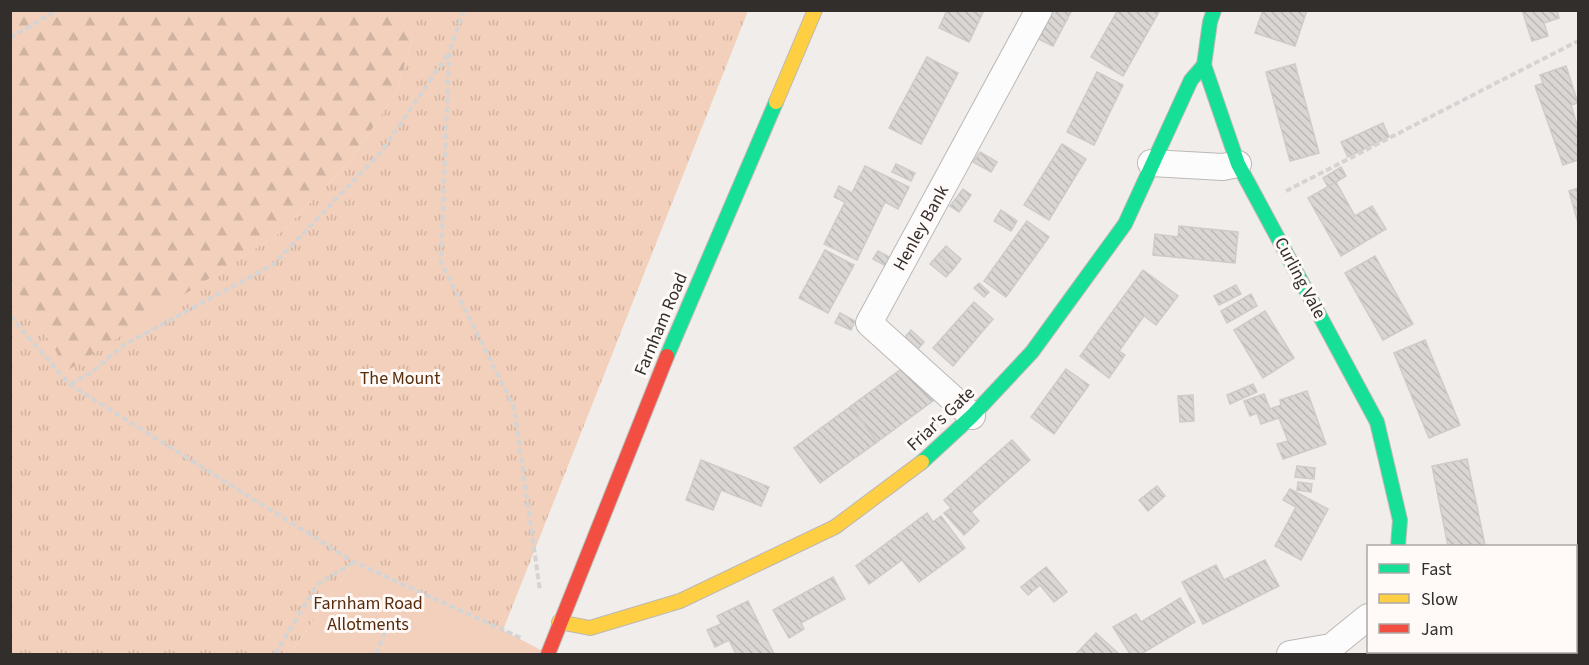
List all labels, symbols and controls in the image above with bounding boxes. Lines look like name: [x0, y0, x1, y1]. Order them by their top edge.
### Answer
street label: Henley Bank: [887, 181, 955, 275]
street label: Curling Vale: [1268, 233, 1332, 323]
street label: Farnham Road: [628, 269, 694, 379]
park label: The Mount: [360, 366, 440, 391]
street label: Friar's Gate: [902, 381, 980, 457]
legend: [1367, 545, 1577, 653]
text: Fast: [1421, 557, 1452, 582]
text: Slow: [1421, 587, 1458, 612]
park label: Farnham Road Allotments: [313, 591, 423, 637]
text: Jam: [1421, 617, 1454, 642]

